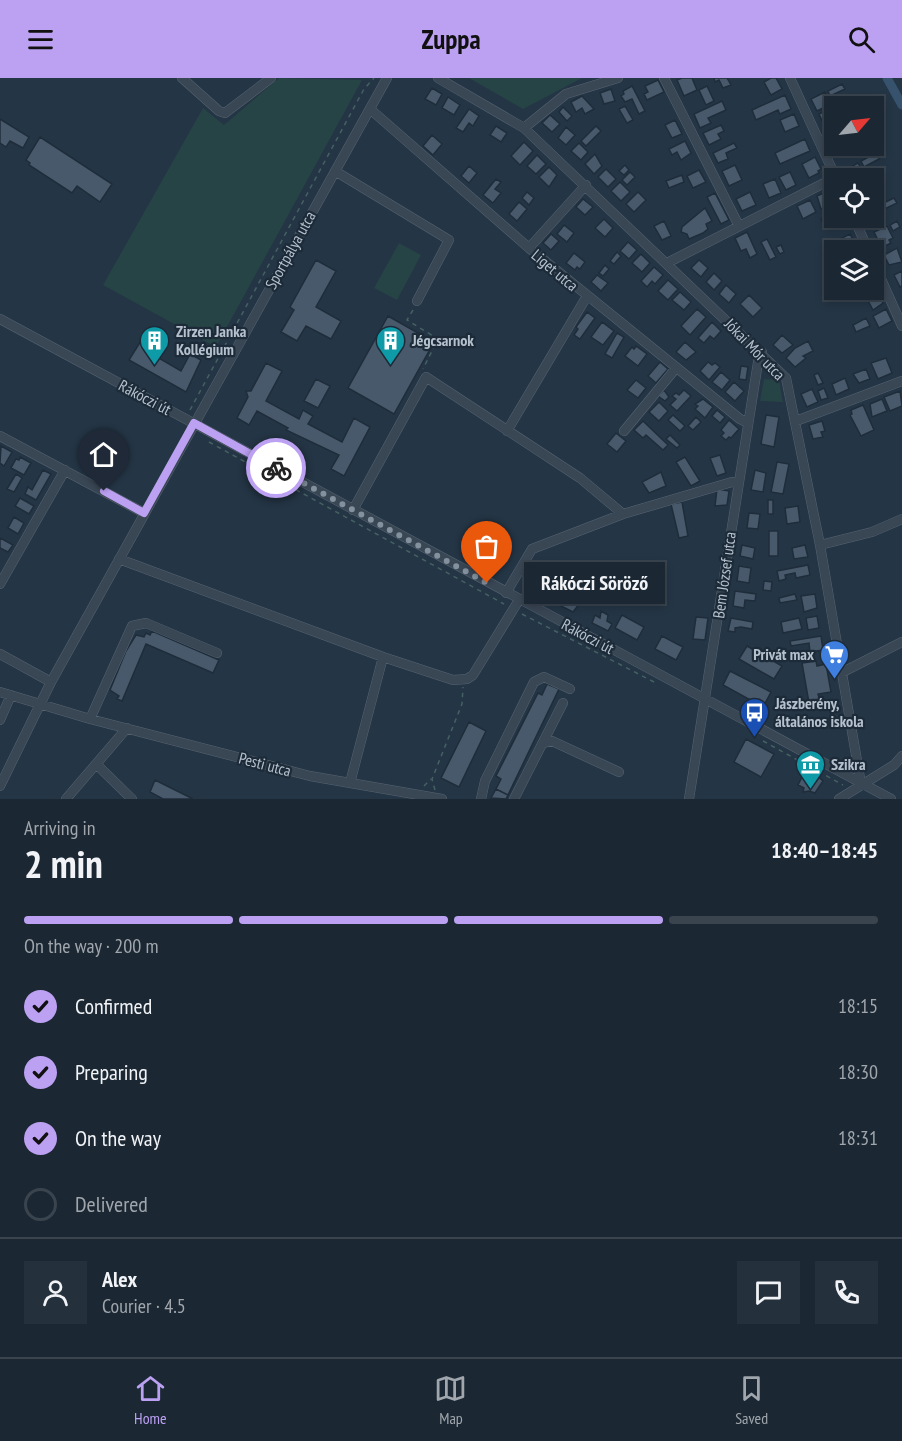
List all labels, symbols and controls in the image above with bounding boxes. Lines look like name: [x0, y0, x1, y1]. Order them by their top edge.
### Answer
text: Zuppa: [421, 22, 481, 56]
icon: menu: [24, 23, 57, 56]
icon: search: [845, 23, 878, 56]
north arrow: [824, 96, 884, 156]
map controls: [824, 96, 884, 300]
button: locate: [824, 168, 884, 228]
street label: Sportpálya utca: [260, 207, 320, 293]
button: layers: [824, 240, 884, 300]
street label: Liget utca: [528, 245, 582, 295]
street label: Jókai Mór utca: [720, 313, 789, 384]
place label: Zirzen Janka Kollégium: [176, 321, 247, 359]
building icon: Zirzen Janka Kollégium: [139, 324, 171, 366]
building icon: Jégcsarnok: [375, 324, 407, 366]
place label: Jégcsarnok: [411, 330, 474, 350]
street label: Rákóczi út: [115, 375, 175, 419]
pin: [78, 429, 129, 491]
icon: home: [87, 438, 120, 471]
courier: [246, 438, 306, 498]
icon: bike: [260, 452, 293, 485]
pin: [461, 521, 512, 583]
icon: bag: [470, 530, 503, 563]
street label: Bem József utca: [708, 530, 740, 620]
callout: Rákóczi Söröző: [523, 562, 664, 604]
text: Rákóczi Söröző: [541, 570, 648, 596]
street label: Rákóczi út: [558, 614, 618, 658]
supermarket icon: Privát max: [819, 638, 851, 680]
place label: Privát max: [753, 644, 814, 664]
place label: Jászberény, általános iskola: [774, 693, 864, 731]
bus stop icon: Jászberény, általános iskola: [738, 696, 770, 738]
street label: Pesti utca: [237, 747, 293, 781]
museum icon: Szikra: [794, 748, 826, 790]
place label: Szikra: [831, 754, 866, 774]
text: Arriving in: [24, 815, 96, 841]
text: 18:40–18:45: [771, 836, 878, 864]
text: 2 min: [24, 838, 103, 889]
text: On the way · 200 m: [24, 933, 159, 959]
icon: check: [24, 990, 57, 1023]
text: Confirmed: [75, 992, 152, 1020]
text: 18:15: [838, 993, 878, 1019]
icon: check: [24, 1056, 57, 1089]
text: Preparing: [75, 1058, 148, 1086]
text: 18:30: [838, 1059, 878, 1085]
icon: check: [24, 1122, 57, 1155]
text: On the way: [75, 1124, 161, 1152]
text: 18:31: [838, 1125, 878, 1151]
text: Delivered: [75, 1190, 148, 1218]
button: person: [24, 1261, 87, 1324]
button: chat: [737, 1261, 800, 1324]
button: phone: [815, 1261, 878, 1324]
text: Alex: [102, 1265, 137, 1293]
text: Courier · 4.5: [102, 1293, 186, 1319]
tab: Home: [134, 1372, 167, 1428]
tab: Map: [434, 1372, 467, 1428]
tab: Saved: [735, 1372, 768, 1428]

